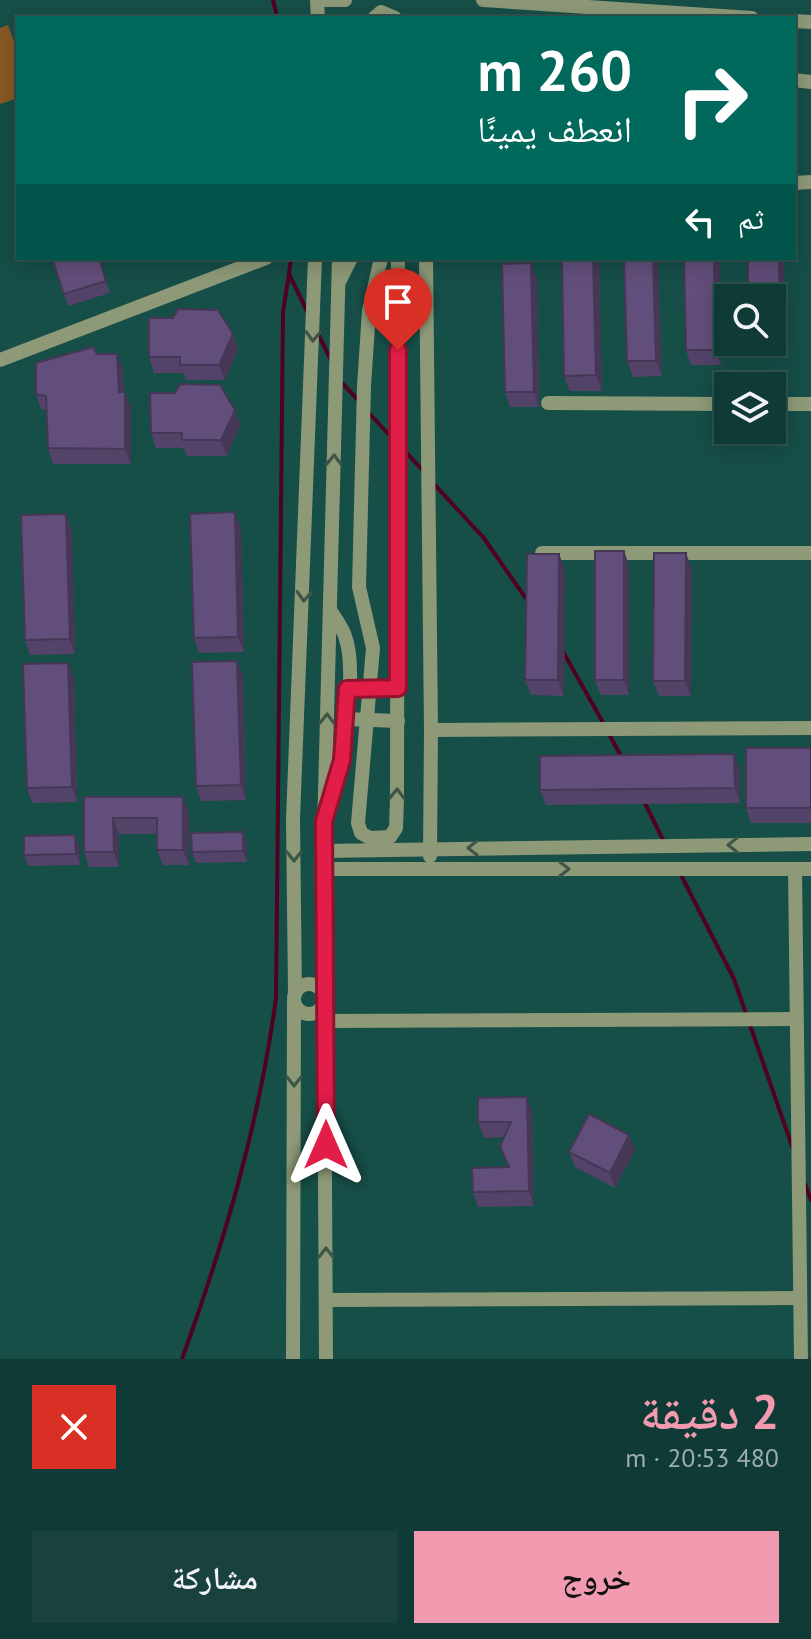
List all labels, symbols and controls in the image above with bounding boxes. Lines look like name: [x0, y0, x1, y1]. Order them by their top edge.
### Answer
text: 260 m: [477, 34, 632, 106]
icon: right: [660, 48, 764, 152]
text: انعطف يمينًا: [477, 105, 632, 152]
text: ثم: [738, 198, 764, 237]
icon: left: [678, 200, 722, 244]
pin: [364, 268, 432, 350]
icon: arrive: [376, 280, 420, 324]
map controls: [714, 284, 786, 444]
button: search: [714, 284, 786, 356]
one-way arrow: [305, 330, 322, 343]
button: layers: [714, 372, 786, 444]
one-way arrow: [325, 453, 342, 466]
one-way arrow: [295, 590, 312, 603]
one-way arrow: [318, 712, 335, 725]
one-way arrow: [388, 787, 406, 800]
one-way arrow: [726, 836, 739, 854]
one-way arrow: [466, 839, 479, 857]
one-way arrow: [285, 850, 303, 863]
one-way arrow: [558, 860, 571, 878]
one-way arrow: [285, 1075, 303, 1088]
position arrow: [284, 1103, 368, 1187]
one-way arrow: [317, 1246, 335, 1259]
text: 2 دقيقة: [640, 1380, 779, 1442]
button: close: [32, 1385, 116, 1469]
text: 480 m · 20:53: [625, 1441, 779, 1474]
button: مشاركة: [32, 1531, 398, 1623]
button: خروج: [414, 1531, 779, 1623]

